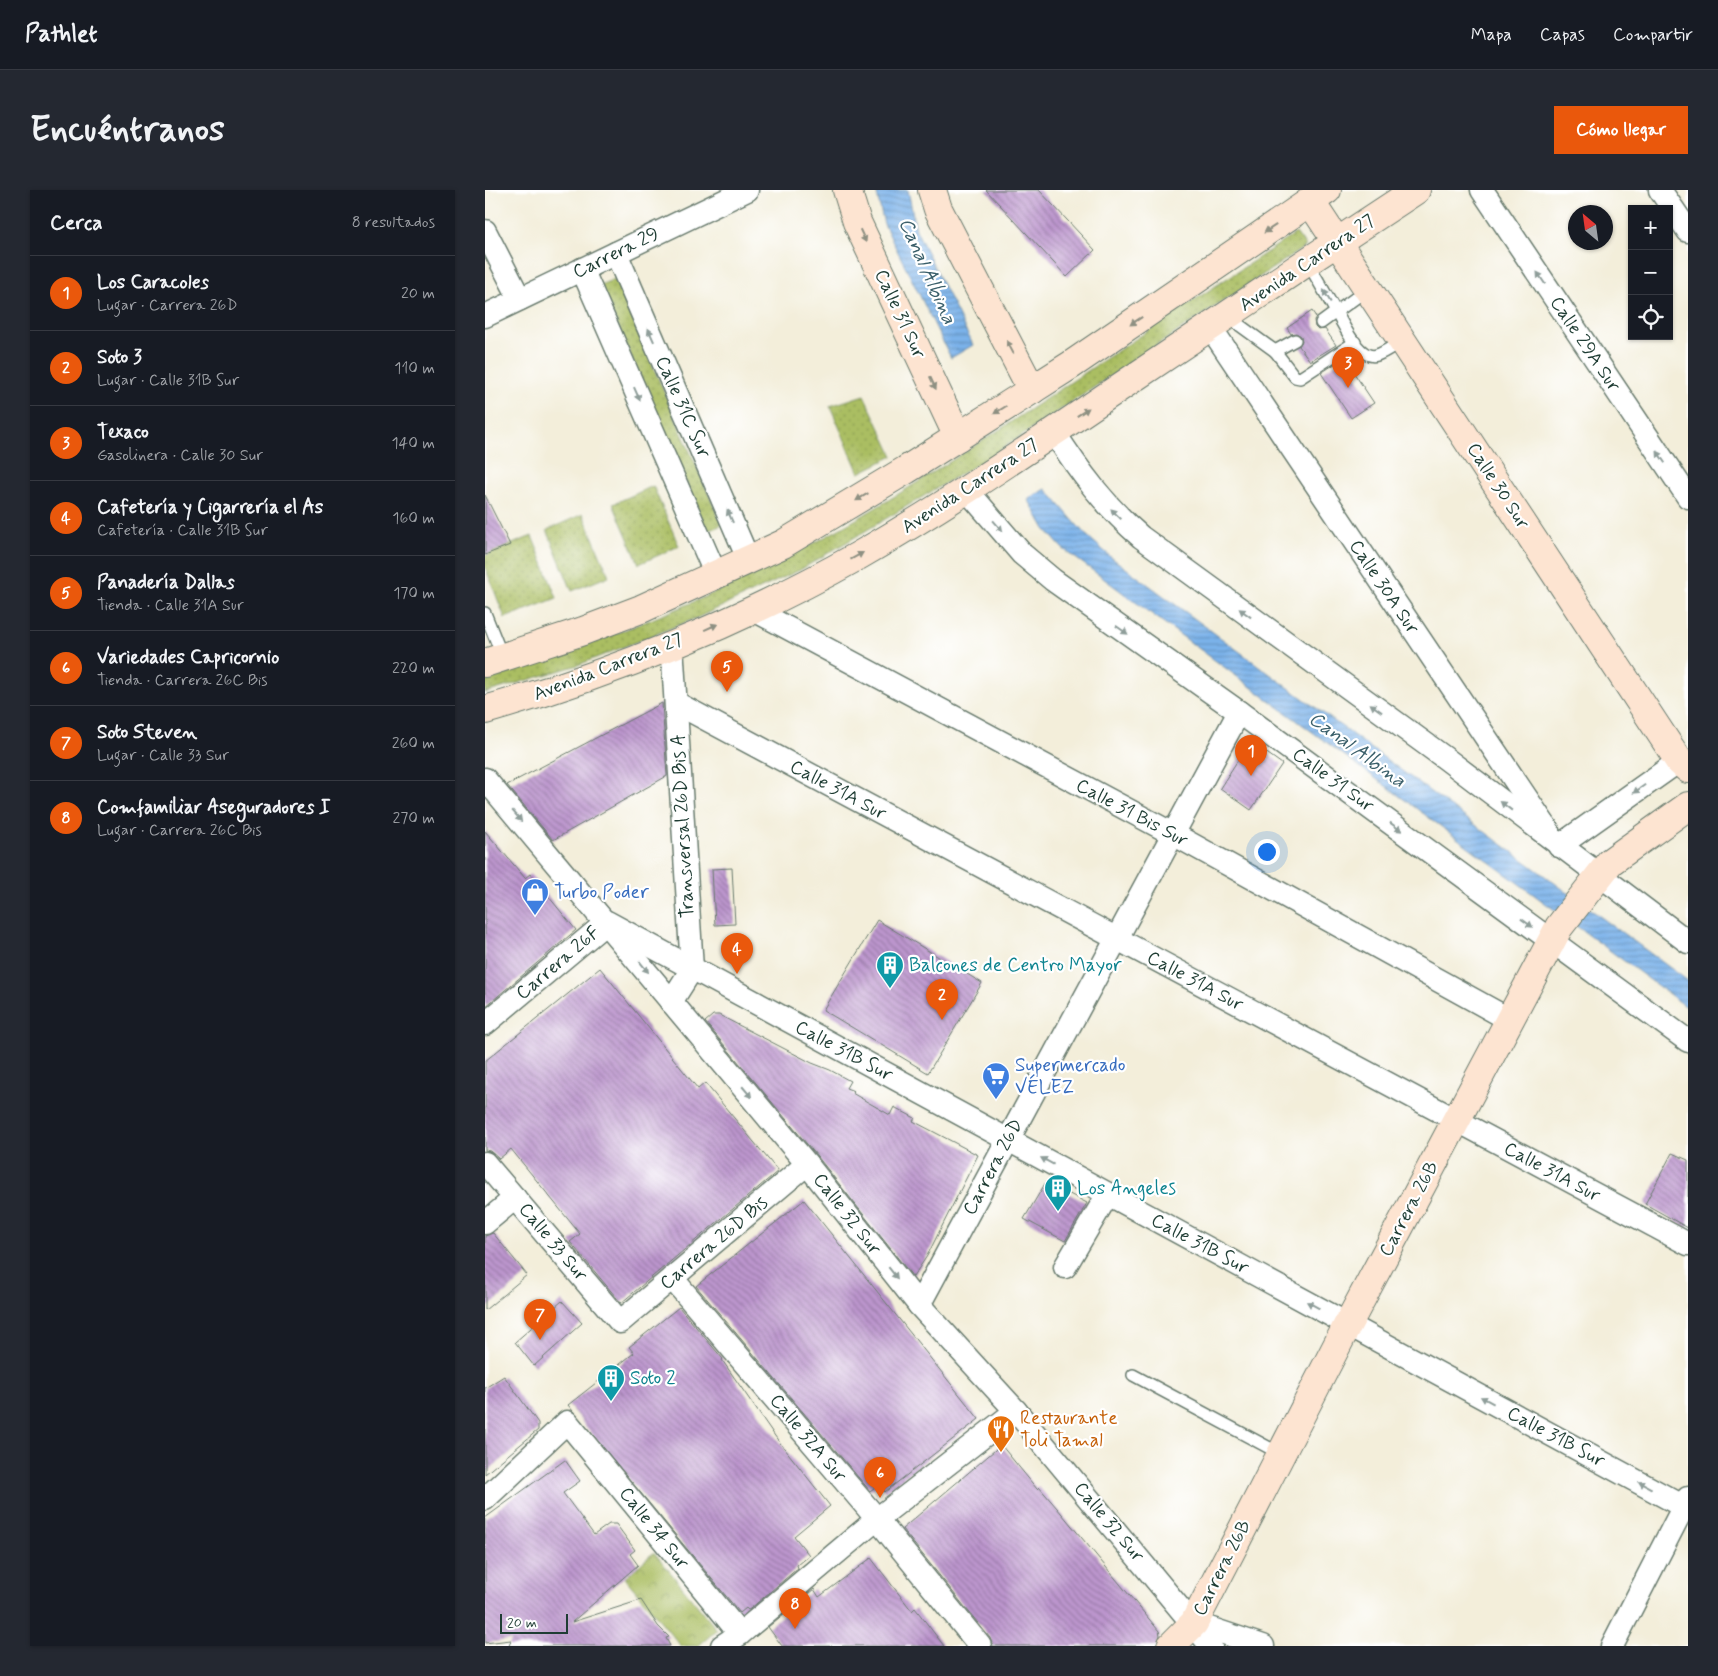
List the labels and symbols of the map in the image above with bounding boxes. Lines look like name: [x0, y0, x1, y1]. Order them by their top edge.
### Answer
north arrow: [1568, 205, 1613, 250]
street label: Avenida Carrera 27: [1235, 208, 1379, 318]
water label: Canal Albina: [892, 214, 963, 329]
street label: Carrera 29: [569, 221, 663, 285]
one-way arrow: [1263, 224, 1277, 234]
one-way arrow: [859, 229, 867, 243]
street label: Calle 31 Sur: [869, 265, 932, 363]
one-way arrow: [1536, 271, 1546, 285]
one-way arrow: [1322, 289, 1331, 302]
street label: Calle 29A Sur: [1544, 292, 1626, 397]
one-way arrow: [1129, 316, 1142, 326]
one-way arrow: [647, 328, 655, 342]
one-way arrow: [1006, 339, 1014, 354]
pin: 3: [1332, 347, 1364, 388]
street label: Calle 31C Sur: [649, 352, 717, 462]
one-way arrow: [929, 376, 937, 390]
one-way arrow: [633, 387, 641, 401]
one-way arrow: [994, 406, 1007, 415]
one-way arrow: [1076, 407, 1090, 417]
street label: Avenida Carrera 27: [897, 432, 1043, 540]
street label: Calle 30 Sur: [1461, 438, 1535, 534]
one-way arrow: [1656, 450, 1666, 464]
one-way arrow: [856, 492, 869, 501]
one-way arrow: [1110, 508, 1122, 520]
one-way arrow: [726, 509, 734, 523]
one-way arrow: [992, 520, 1003, 533]
street label: Calle 30A Sur: [1343, 535, 1425, 639]
one-way arrow: [851, 551, 864, 560]
one-way arrow: [1239, 607, 1252, 618]
one-way arrow: [704, 622, 718, 630]
one-way arrow: [1115, 624, 1128, 635]
street label: Avenida Carrera 27: [530, 627, 686, 707]
pin: 5: [711, 651, 743, 692]
one-way arrow: [1370, 703, 1383, 713]
water label: Canal Albina: [1303, 706, 1411, 794]
street label: Transversal 26D Bis A: [666, 733, 700, 919]
pin: 1: [1235, 735, 1267, 776]
street label: Calle 31 Sur: [1287, 742, 1379, 818]
street label: Calle 31A Sur: [785, 754, 891, 826]
street label: Calle 31 Bis Sur: [1072, 773, 1192, 853]
one-way arrow: [1633, 784, 1646, 795]
one-way arrow: [1500, 800, 1513, 811]
one-way arrow: [511, 809, 522, 822]
one-way arrow: [1389, 822, 1403, 832]
your location: [1254, 839, 1280, 865]
shop icon: Turbo Poder: [520, 877, 550, 916]
place label: Turbo Poder: [554, 880, 649, 905]
one-way arrow: [1520, 917, 1533, 928]
street label: Carrera 26F: [511, 920, 605, 1006]
pin: 4: [721, 933, 753, 974]
street label: Calle 31A Sur: [1142, 945, 1248, 1017]
building icon: Balcones de Centro Mayor: [875, 950, 905, 989]
place label: Balcones de Centro Mayor: [909, 953, 1122, 978]
one-way arrow: [638, 960, 649, 973]
pin: 2: [926, 979, 958, 1020]
street label: Calle 31B Sur: [791, 1015, 897, 1087]
place label: Supermercado VÉLEZ: [1015, 1053, 1126, 1100]
supermarket icon: Supermercado VÉLEZ: [981, 1061, 1011, 1100]
one-way arrow: [742, 1086, 753, 1099]
street label: Carrera 26D: [957, 1115, 1029, 1219]
street label: Calle 31A Sur: [1499, 1136, 1605, 1208]
one-way arrow: [1041, 1157, 1054, 1166]
street label: Carrera 26B: [1373, 1157, 1445, 1261]
street label: Calle 32 Sur: [807, 1168, 887, 1260]
building icon: Los Angeles: [1043, 1173, 1073, 1212]
place label: Los Angeles: [1077, 1176, 1176, 1202]
street label: Carrera 26D Bis: [655, 1190, 773, 1296]
street label: Calle 33 Sur: [513, 1197, 593, 1287]
street label: Calle 31B Sur: [1147, 1208, 1253, 1280]
one-way arrow: [888, 1266, 899, 1279]
pin: 7: [524, 1299, 556, 1340]
one-way arrow: [1307, 1301, 1320, 1310]
building icon: Soto 2: [596, 1363, 626, 1402]
place label: Soto 2: [630, 1366, 676, 1391]
street label: Calle 32A Sur: [764, 1389, 852, 1487]
one-way arrow: [1480, 1395, 1494, 1404]
street label: Calle 31B Sur: [1503, 1401, 1609, 1473]
place label: Restaurante Toli Tamal: [1020, 1406, 1118, 1453]
restaurant icon: Restaurante Toli Tamal: [986, 1414, 1016, 1453]
pin: 6: [864, 1457, 896, 1498]
street label: Calle 32 Sur: [1068, 1477, 1150, 1567]
one-way arrow: [1638, 1481, 1652, 1490]
street label: Calle 34 Sur: [613, 1482, 695, 1574]
street label: Carrera 26B: [1187, 1516, 1257, 1620]
pin: 8: [779, 1588, 811, 1629]
scale bar: [500, 1611, 567, 1634]

